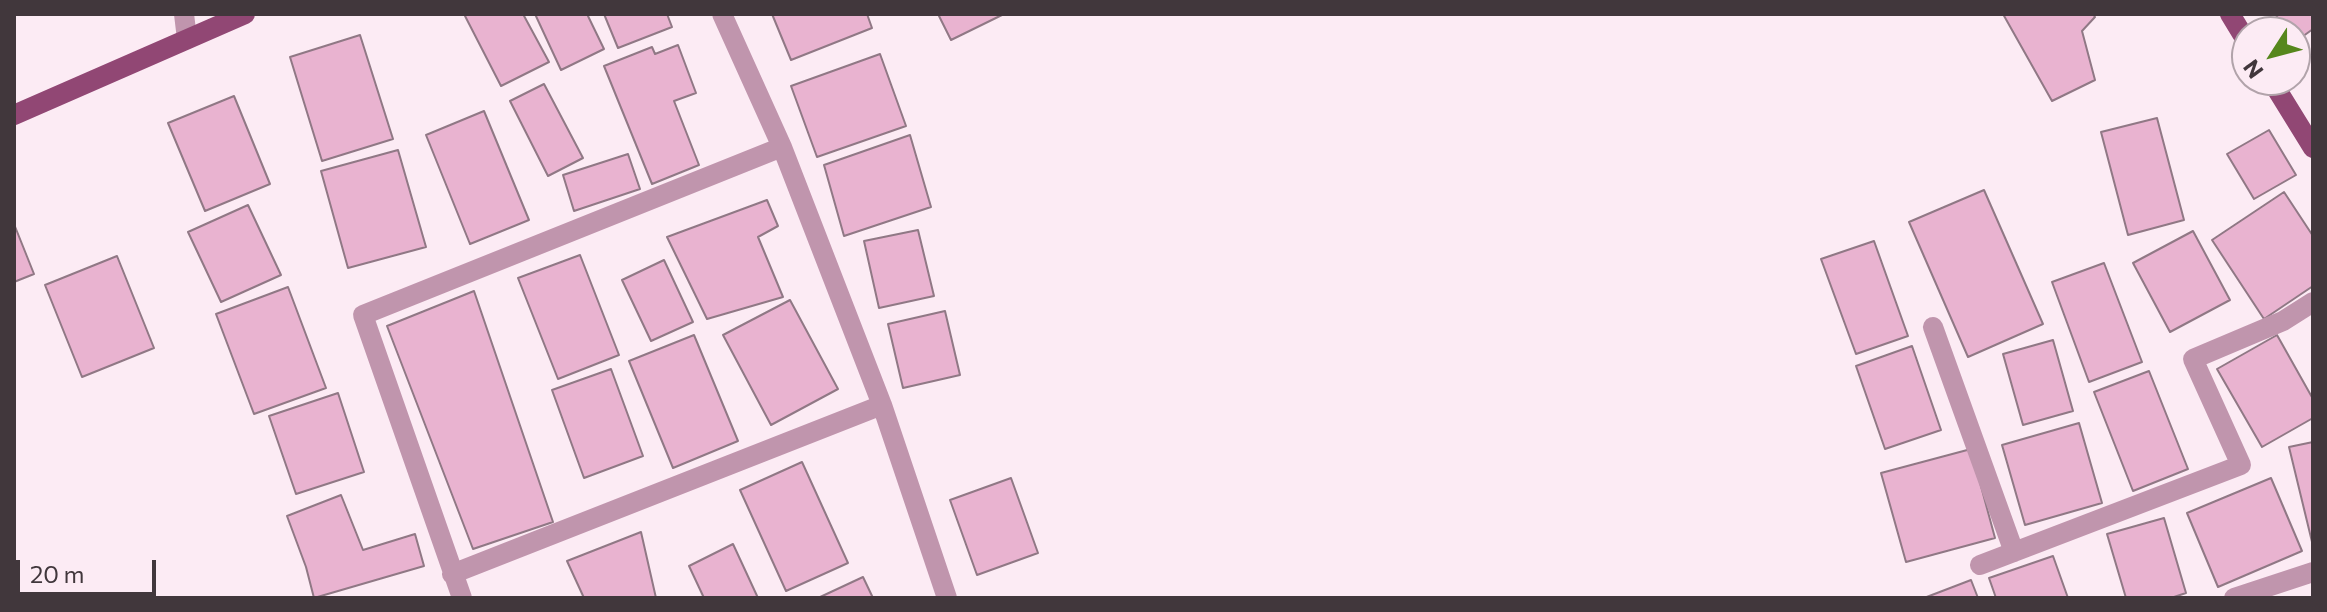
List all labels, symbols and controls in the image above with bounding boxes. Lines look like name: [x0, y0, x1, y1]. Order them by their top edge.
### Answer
north arrow: [2231, 16, 2311, 96]
text: N: [2237, 55, 2269, 84]
scale bar: [20, 544, 160, 594]
text: 20 m: [30, 559, 84, 588]

